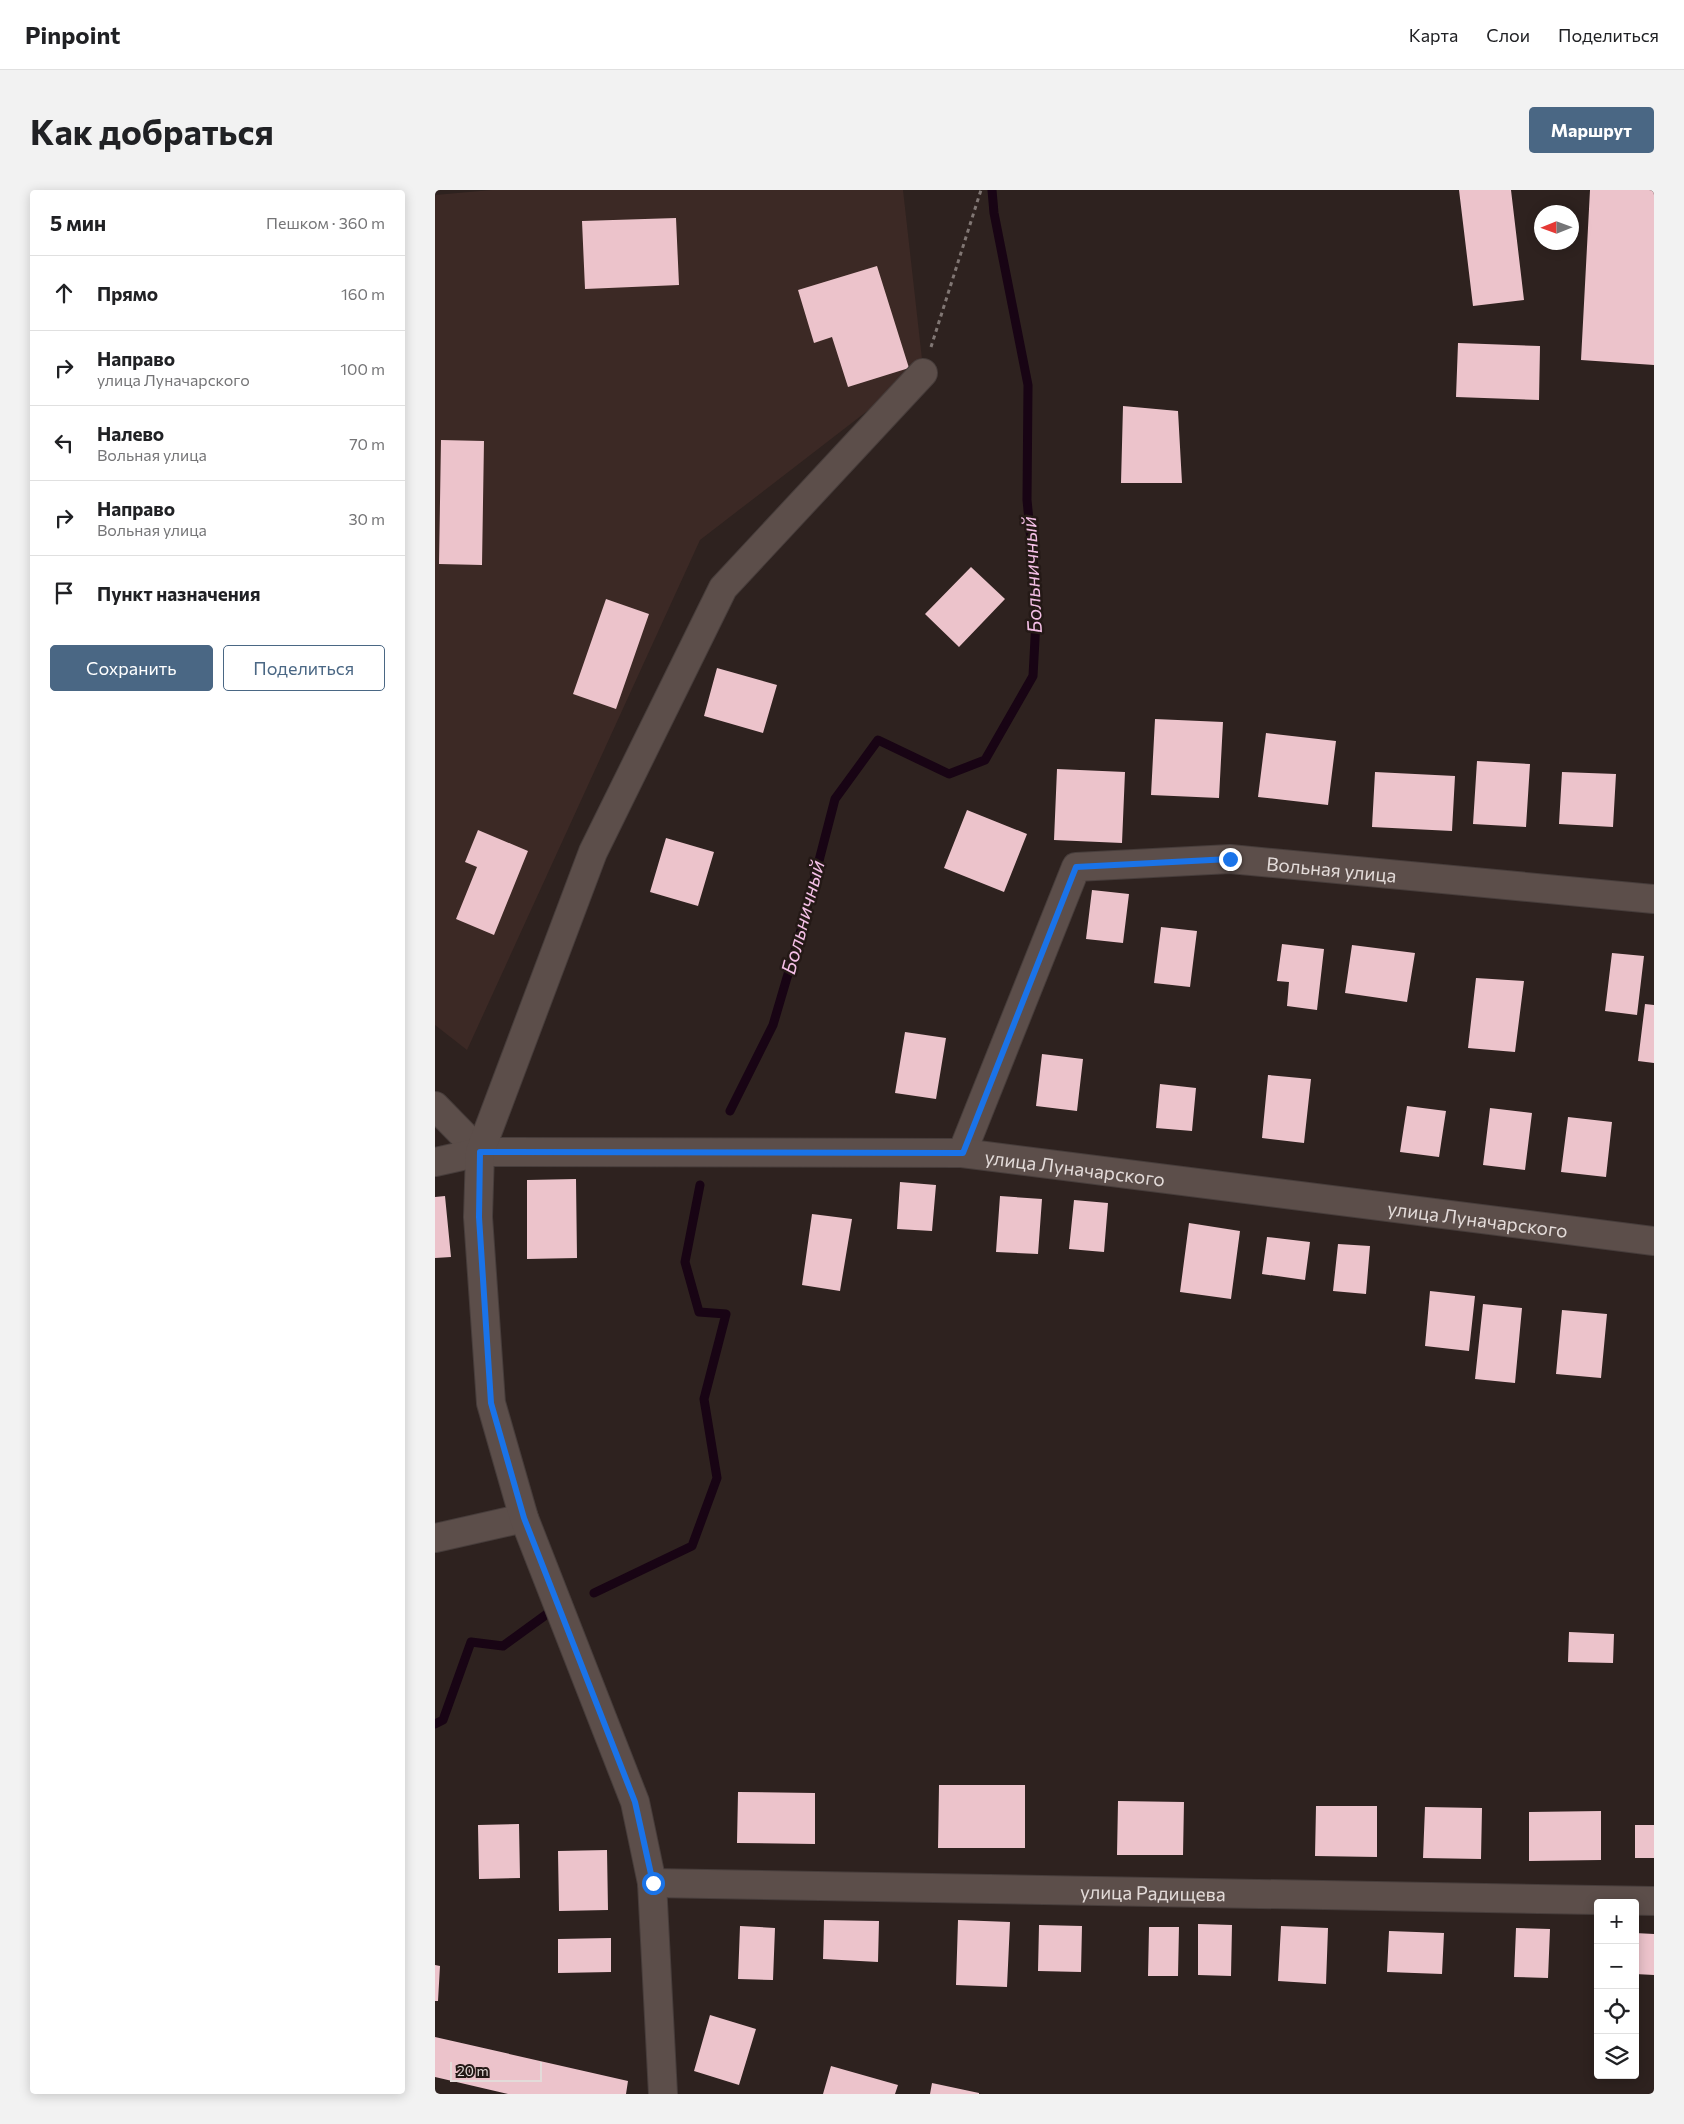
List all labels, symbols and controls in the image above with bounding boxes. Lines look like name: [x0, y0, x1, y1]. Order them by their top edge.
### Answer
text: Pinpoint: [25, 20, 120, 49]
text: Карта: [1409, 24, 1458, 46]
text: Слои: [1486, 24, 1530, 46]
text: Поделиться: [1558, 24, 1659, 46]
button: Маршрут: [1529, 107, 1654, 153]
text: Как добраться: [30, 109, 274, 152]
north arrow: [1534, 205, 1579, 250]
text: 5 мин: [50, 210, 106, 235]
text: Пешком · 360 m: [266, 213, 385, 232]
icon: ahead: [50, 279, 78, 307]
text: Прямо: [97, 282, 158, 305]
text: 160 m: [341, 284, 385, 303]
text: Направо: [97, 347, 175, 370]
icon: right: [50, 354, 78, 382]
text: 100 m: [340, 359, 385, 378]
text: улица Луначарского: [97, 370, 250, 389]
text: Налево: [97, 422, 164, 445]
icon: left: [50, 429, 78, 457]
text: 70 m: [349, 434, 385, 453]
text: Вольная улица: [97, 445, 207, 464]
text: Направо: [97, 497, 175, 520]
icon: right: [50, 504, 78, 532]
text: 30 m: [348, 509, 385, 528]
water label: Больничный: [1016, 515, 1046, 634]
text: Вольная улица: [97, 520, 207, 539]
icon: arrive: [50, 579, 78, 607]
text: Пункт назначения: [97, 582, 260, 605]
button: Сохранить: [50, 645, 213, 691]
button: Поделиться: [223, 645, 385, 691]
route end: [1219, 848, 1242, 871]
street label: Вольная улица: [1265, 851, 1398, 886]
water label: Больничный: [775, 857, 829, 977]
street label: улица Луначарского: [983, 1145, 1167, 1190]
street label: улица Луначарского: [1386, 1196, 1569, 1241]
route start: [642, 1872, 665, 1895]
street label: улица Радищева: [1080, 1879, 1226, 1905]
map controls: [1594, 1899, 1639, 2079]
button: +: [1594, 1899, 1639, 1944]
button: −: [1594, 1944, 1639, 1989]
button: locate: [1594, 1989, 1639, 2034]
button: layers: [1594, 2034, 1639, 2079]
scale bar: [450, 2059, 543, 2082]
text: 20 m: [457, 2062, 489, 2079]

